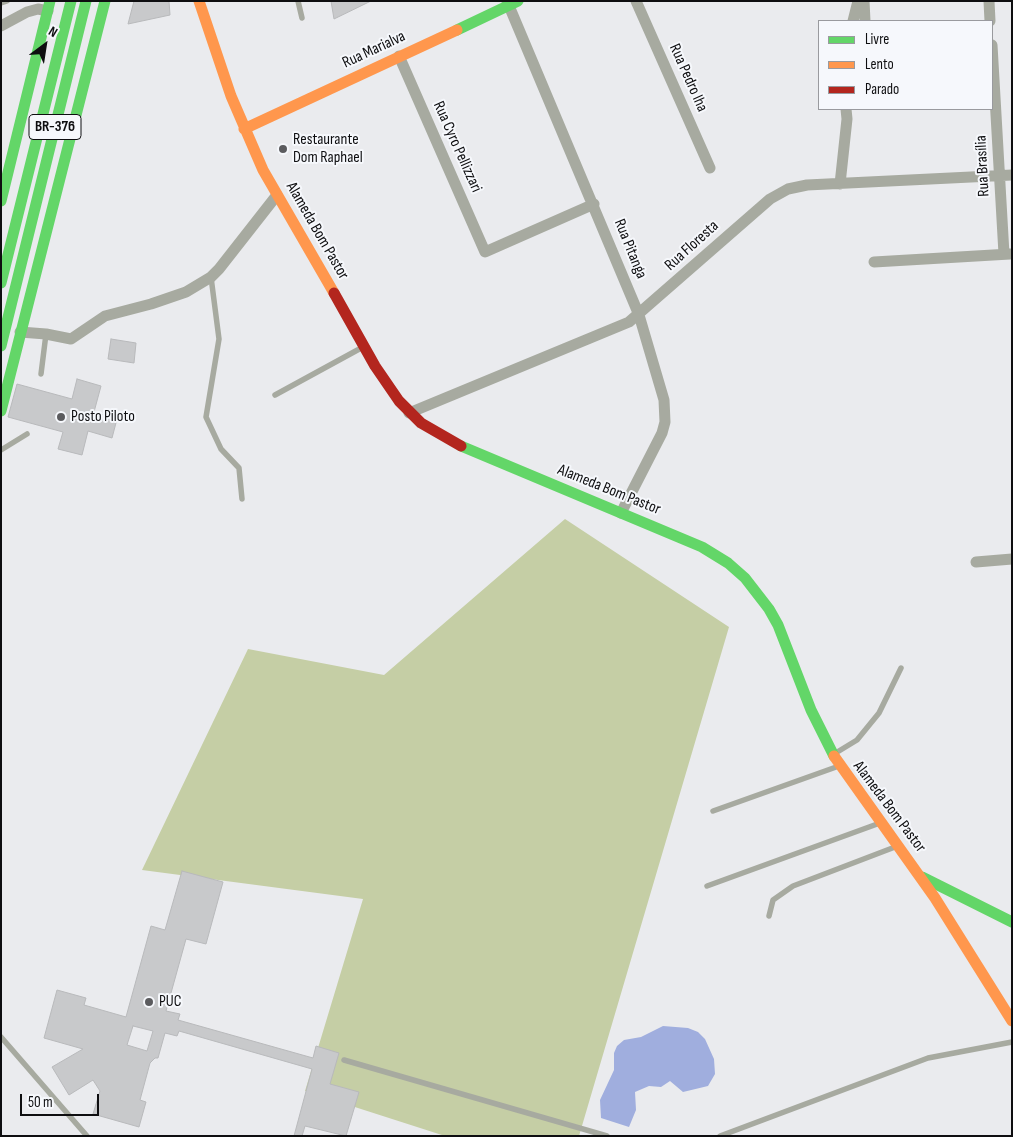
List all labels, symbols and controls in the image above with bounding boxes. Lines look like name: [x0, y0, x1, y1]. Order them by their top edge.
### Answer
north arrow: [20, 20, 70, 70]
legend: [818, 20, 993, 110]
text: N: [45, 22, 61, 41]
street label: Rua Marialva: [339, 27, 409, 73]
text: Livre: [865, 30, 889, 49]
street label: Rua Pedro Iha: [665, 41, 711, 115]
text: Lento: [865, 55, 894, 74]
text: Parado: [865, 80, 899, 99]
street label: Rua Cyro Pellizzari: [428, 98, 486, 196]
road number: BR-376: [29, 114, 81, 140]
place label: Restaurante Dom Raphael: [293, 130, 363, 168]
street label: Rua Brasília: [972, 135, 994, 197]
marker: Restaurante Dom Raphael: [277, 143, 289, 155]
street label: Alameda Bom Pastor: [281, 179, 353, 283]
street label: Rua Pitanga: [609, 216, 651, 282]
street label: Rua Floresta: [661, 217, 723, 275]
place label: Posto Piloto: [71, 407, 135, 427]
marker: Posto Piloto: [55, 411, 67, 423]
street label: Alameda Bom Pastor: [555, 461, 663, 519]
street label: Alameda Bom Pastor: [848, 758, 930, 856]
place label: PUC: [159, 992, 181, 1012]
marker: PUC: [143, 996, 155, 1008]
scale bar: [22, 1084, 101, 1116]
text: 50 m: [28, 1093, 53, 1112]

